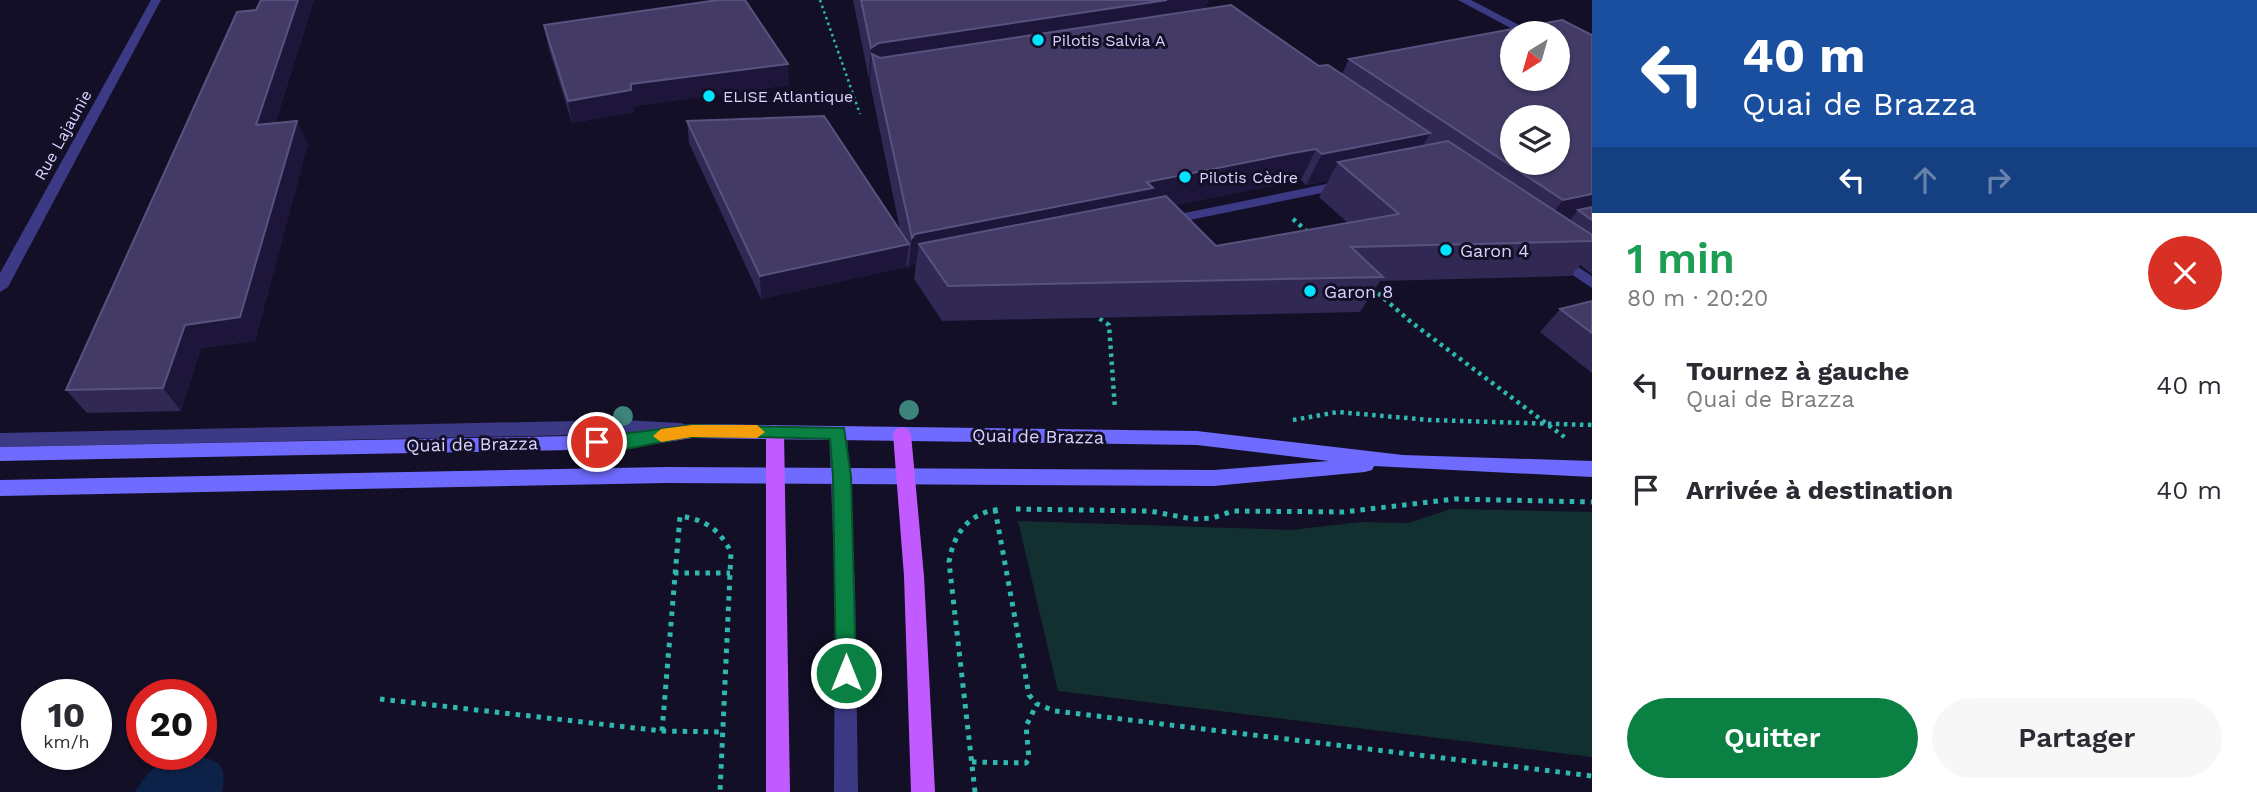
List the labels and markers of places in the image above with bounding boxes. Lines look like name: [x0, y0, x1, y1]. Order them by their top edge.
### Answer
place label: Pilotis Salvia A: [1052, 31, 1166, 50]
marker: Pilotis Salvia A: [1030, 32, 1046, 48]
place label: ELISE Atlantique: [723, 87, 853, 106]
marker: ELISE Atlantique: [701, 88, 717, 104]
place label: Pilotis Cèdre: [1199, 168, 1298, 187]
marker: Pilotis Cèdre: [1177, 169, 1193, 185]
place label: Garon 4: [1460, 240, 1529, 261]
marker: Garon 4: [1438, 242, 1454, 258]
place label: Garon 8: [1324, 281, 1393, 302]
marker: Garon 8: [1302, 283, 1318, 299]
pin: [567, 412, 627, 472]

